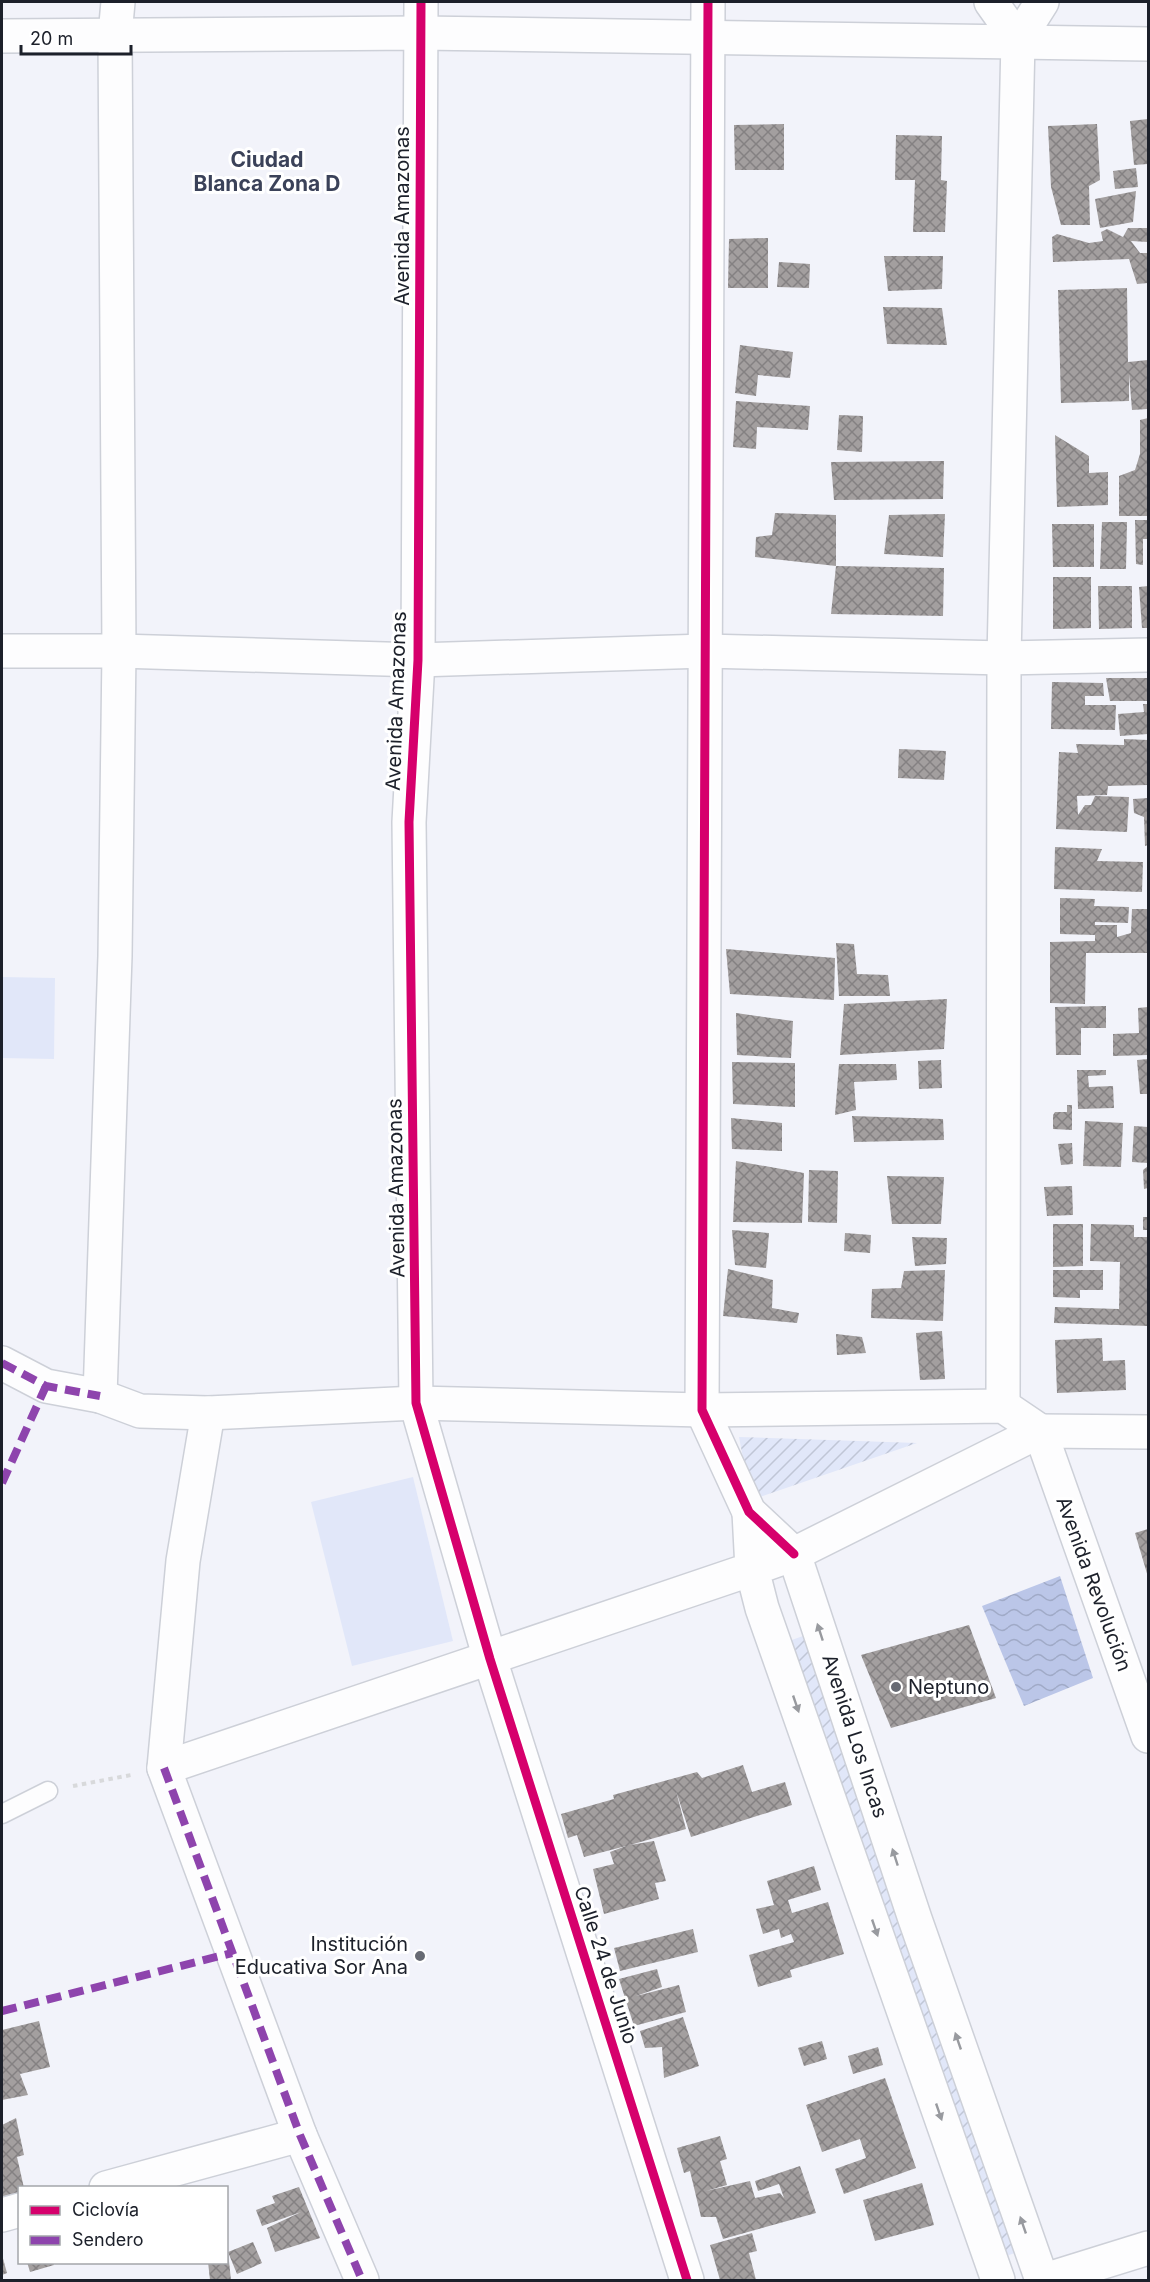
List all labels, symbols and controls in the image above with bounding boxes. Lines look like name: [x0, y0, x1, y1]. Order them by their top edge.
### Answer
scale bar: [21, 18, 130, 56]
text: 20 m: [30, 28, 73, 49]
street label: Avenida Amazonas: [390, 126, 414, 306]
district label: Ciudad Blanca Zona D: [194, 147, 340, 196]
street label: Avenida Amazonas: [381, 611, 411, 791]
street label: Avenida Amazonas: [382, 1098, 410, 1278]
street label: Avenida Revolución: [1051, 1493, 1137, 1675]
one-way arrow: [815, 1623, 824, 1641]
street label: Avenida Los Incas: [817, 1651, 893, 1821]
place label: Neptuno: [908, 1675, 989, 1699]
marker: Neptuno: [889, 1680, 903, 1694]
one-way arrow: [792, 1695, 802, 1713]
one-way arrow: [889, 1848, 899, 1866]
street label: Calle 24 de Junio: [569, 1883, 643, 2047]
one-way arrow: [870, 1919, 880, 1937]
place label: Institución Educativa Sor Ana: [235, 1932, 408, 1979]
marker: Institución Educativa Sor Ana: [413, 1949, 427, 1963]
one-way arrow: [953, 2032, 963, 2050]
one-way arrow: [935, 2103, 945, 2121]
legend: [18, 2186, 228, 2264]
text: Ciclovía: [72, 2199, 139, 2220]
one-way arrow: [1017, 2216, 1027, 2234]
text: Sendero: [72, 2229, 143, 2250]

